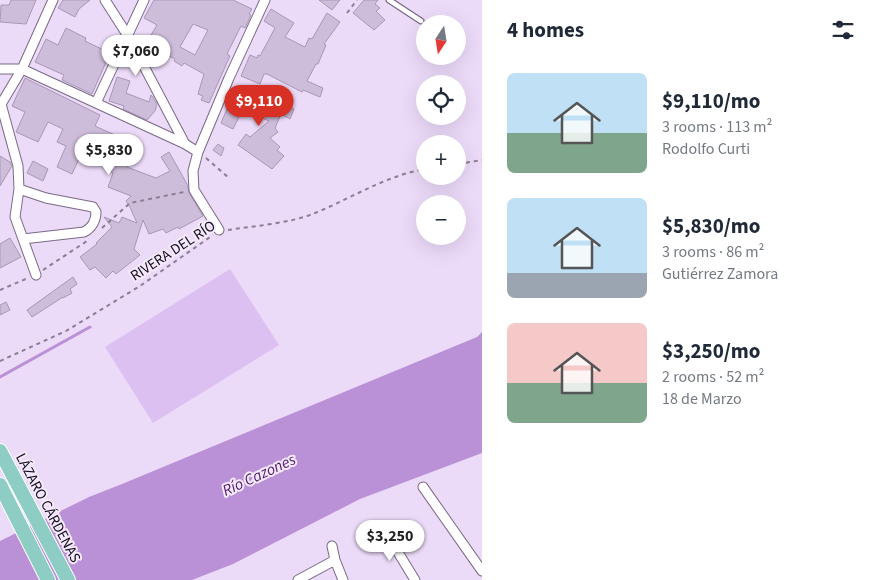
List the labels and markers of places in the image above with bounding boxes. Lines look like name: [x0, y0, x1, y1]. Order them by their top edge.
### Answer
pin: $7,060: [95, 34, 177, 77]
pin: $9,110: [218, 84, 300, 127]
pin: $5,830: [68, 134, 150, 176]
pin: $3,250: [349, 520, 431, 562]

